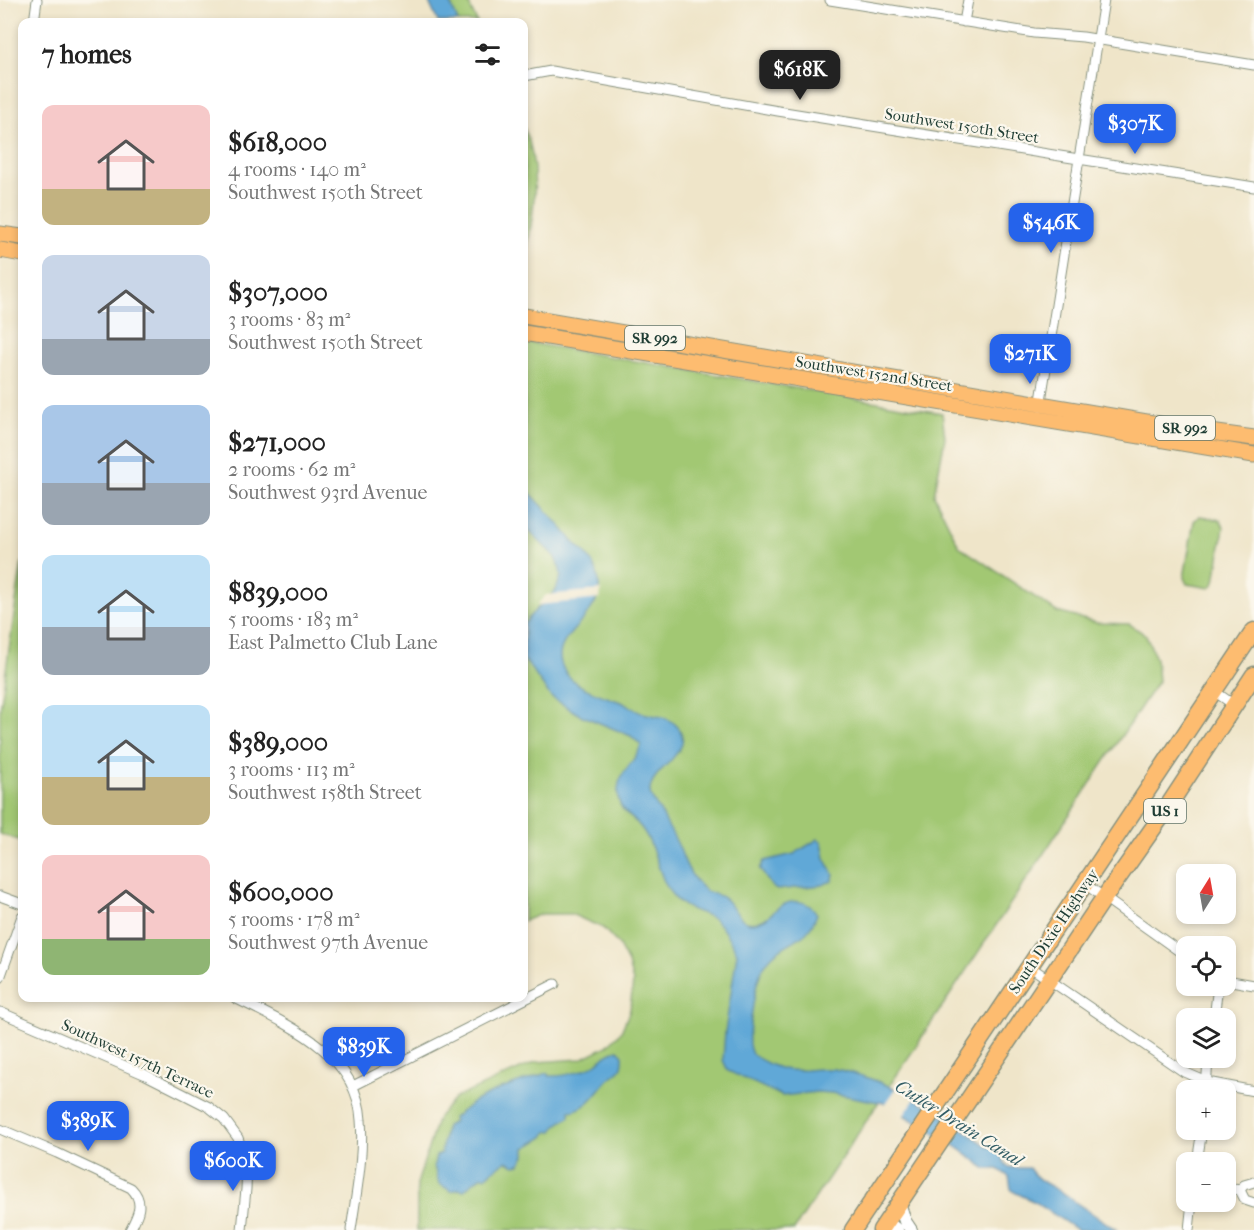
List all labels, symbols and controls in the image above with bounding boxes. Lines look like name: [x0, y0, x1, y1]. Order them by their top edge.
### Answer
icon: filters: [471, 38, 504, 71]
text: 7 homes: [42, 39, 132, 70]
pin: $618K: [758, 50, 842, 101]
text: $618K: [773, 58, 827, 81]
street label: Southwest 150th Street: [883, 104, 1041, 147]
pin: $307K: [1093, 104, 1177, 155]
text: $307K: [1108, 112, 1162, 135]
text: $618,000: [228, 127, 327, 158]
icon: home: [90, 129, 162, 201]
text: 4 rooms · 140 m²: [228, 158, 366, 181]
text: Southwest 150th Street: [228, 181, 423, 204]
pin: $546K: [1009, 203, 1093, 254]
text: $546K: [1023, 211, 1079, 234]
text: $307,000: [228, 277, 328, 308]
icon: home: [90, 279, 162, 351]
text: 3 rooms · 83 m²: [228, 308, 351, 331]
road number: SR 992: [625, 326, 685, 350]
text: Southwest 150th Street: [228, 331, 423, 354]
pin: $271K: [988, 334, 1072, 385]
text: $271K: [1004, 342, 1056, 365]
street label: Southwest 152nd Street: [794, 352, 954, 395]
road number: SR 992: [1155, 416, 1215, 440]
text: $271,000: [228, 427, 326, 458]
icon: home: [90, 429, 162, 501]
text: 2 rooms · 62 m²: [228, 458, 355, 481]
text: Southwest 93rd Avenue: [228, 481, 427, 504]
text: $839,000: [228, 577, 328, 608]
icon: home: [90, 579, 162, 651]
text: 5 rooms · 183 m²: [228, 608, 358, 631]
text: East Palmetto Club Lane: [228, 631, 438, 654]
text: $389,000: [228, 727, 328, 758]
icon: home: [90, 729, 162, 801]
text: 3 rooms · 113 m²: [228, 758, 355, 781]
text: Southwest 158th Street: [228, 781, 422, 804]
road number: US 1: [1144, 799, 1186, 823]
north arrow: [1176, 864, 1236, 924]
map controls: [1176, 864, 1236, 1212]
street label: South Dixie Highway: [1005, 865, 1103, 997]
text: $600,000: [228, 877, 334, 908]
icon: home: [90, 879, 162, 951]
text: 5 rooms · 178 m²: [228, 908, 360, 931]
text: Southwest 97th Avenue: [228, 931, 428, 954]
button: locate: [1176, 936, 1236, 996]
button: layers: [1176, 1008, 1236, 1068]
street label: Southwest 157th Terrace: [59, 1015, 217, 1102]
pin: $839K: [322, 1027, 406, 1078]
text: $839K: [337, 1035, 391, 1058]
water label: Cutler Drain Canal: [891, 1076, 1028, 1172]
button: +: [1176, 1080, 1236, 1140]
pin: $389K: [46, 1101, 130, 1152]
text: $389K: [61, 1109, 115, 1132]
pin: $600K: [191, 1141, 275, 1192]
text: $600K: [204, 1149, 262, 1172]
button: −: [1176, 1152, 1236, 1212]

